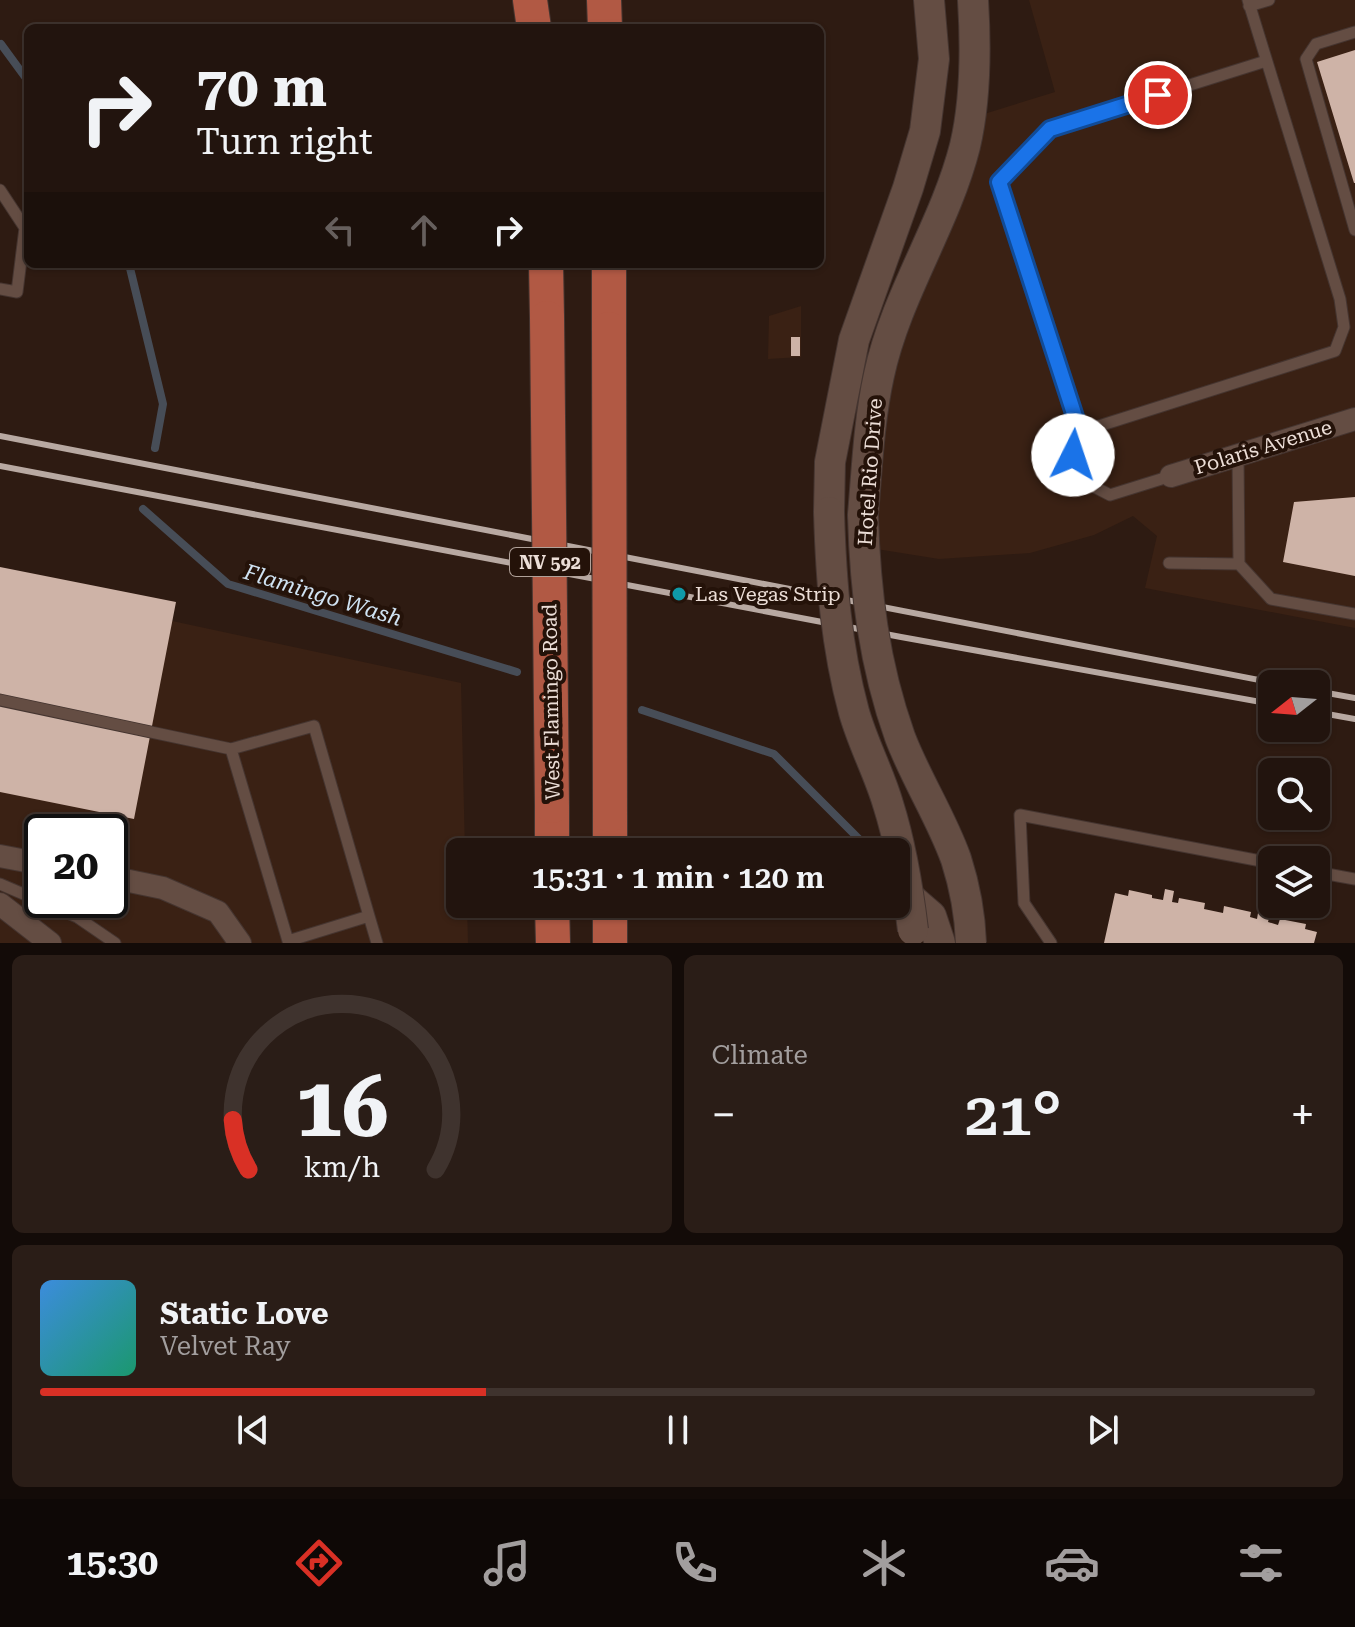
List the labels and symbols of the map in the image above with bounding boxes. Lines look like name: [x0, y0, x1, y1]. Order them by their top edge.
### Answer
pin: [1124, 61, 1192, 129]
street label: Hotel Rio Drive: [853, 397, 887, 547]
position arrow: [1031, 413, 1115, 497]
street label: Polaris Avenue: [1191, 415, 1335, 479]
road number: NV 592: [510, 548, 590, 576]
water label: Flamingo Wash: [240, 559, 405, 631]
place label: Las Vegas Strip: [695, 582, 841, 606]
marker: Las Vegas Strip: [670, 585, 688, 603]
street label: West Flamingo Road: [537, 603, 565, 800]
north arrow: [1258, 670, 1330, 742]
speed limit sign: 20: [24, 814, 128, 918]

